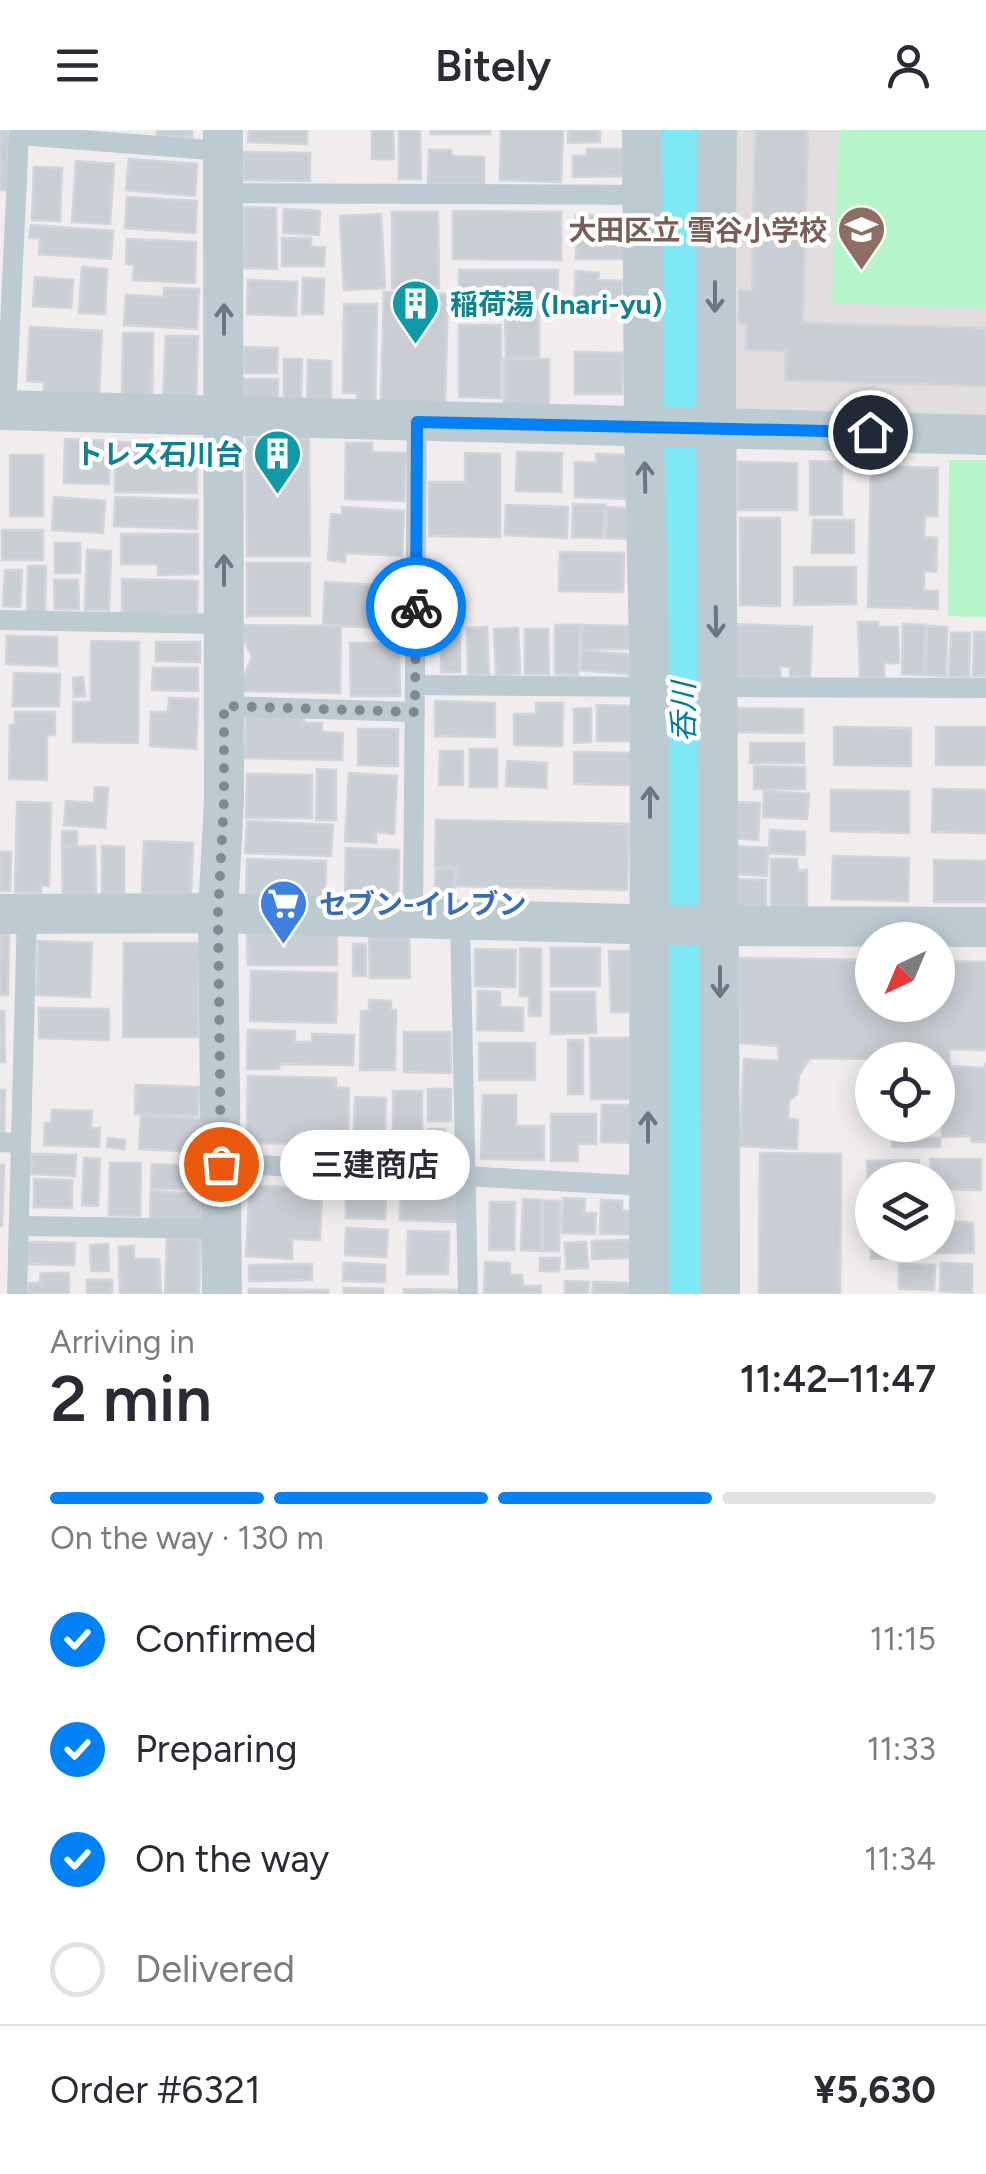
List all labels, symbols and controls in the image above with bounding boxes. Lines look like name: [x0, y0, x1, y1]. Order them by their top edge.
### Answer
icon: menu: [50, 38, 105, 93]
text: Bitely: [435, 38, 551, 92]
icon: person: [881, 38, 936, 93]
school or university icon: 大田区立 雪谷小学校: [836, 204, 888, 272]
place label: 大田区立 雪谷小学校: [568, 213, 827, 247]
building icon: 稲荷湯 (Inari-yu): [389, 278, 441, 346]
one-way arrow: [706, 280, 724, 313]
place label: 稲荷湯 (Inari-yu): [450, 287, 662, 321]
one-way arrow: [214, 304, 234, 336]
pin: [828, 390, 913, 475]
icon: home: [843, 405, 898, 460]
building icon: トレス石川台: [252, 428, 304, 496]
place label: トレス石川台: [75, 437, 243, 471]
one-way arrow: [636, 461, 655, 493]
one-way arrow: [214, 555, 234, 588]
courier: [366, 557, 466, 657]
icon: bike: [389, 580, 444, 635]
one-way arrow: [706, 606, 726, 638]
water label: 呑川: [665, 679, 702, 742]
one-way arrow: [640, 786, 659, 818]
supermarket icon: セブン-イレブン: [258, 878, 310, 946]
place label: セブン-イレブン: [319, 887, 526, 921]
north arrow: [855, 922, 955, 1022]
map controls: [855, 922, 955, 1262]
one-way arrow: [710, 966, 730, 998]
button: locate: [855, 1042, 955, 1142]
one-way arrow: [638, 1111, 658, 1144]
pin: [179, 1122, 264, 1207]
callout: 三建商店: [281, 1129, 471, 1199]
icon: bag: [194, 1137, 249, 1192]
text: 三建商店: [311, 1146, 439, 1184]
button: layers: [855, 1162, 955, 1262]
text: Arriving in: [50, 1323, 195, 1361]
text: 11:42–11:47: [740, 1356, 936, 1402]
text: 2 min: [50, 1359, 212, 1437]
text: On the way · 130 m: [50, 1519, 324, 1557]
icon: check: [50, 1612, 105, 1667]
text: Confirmed: [135, 1616, 317, 1662]
text: 11:15: [870, 1620, 936, 1658]
icon: check: [50, 1722, 105, 1777]
text: Preparing: [135, 1726, 297, 1772]
text: 11:33: [867, 1730, 936, 1768]
icon: check: [50, 1832, 105, 1887]
text: On the way: [135, 1836, 329, 1882]
text: 11:34: [864, 1840, 936, 1878]
text: Delivered: [135, 1946, 295, 1992]
text: Order #6321: [50, 2067, 261, 2113]
text: ¥5,630: [814, 2067, 936, 2113]

